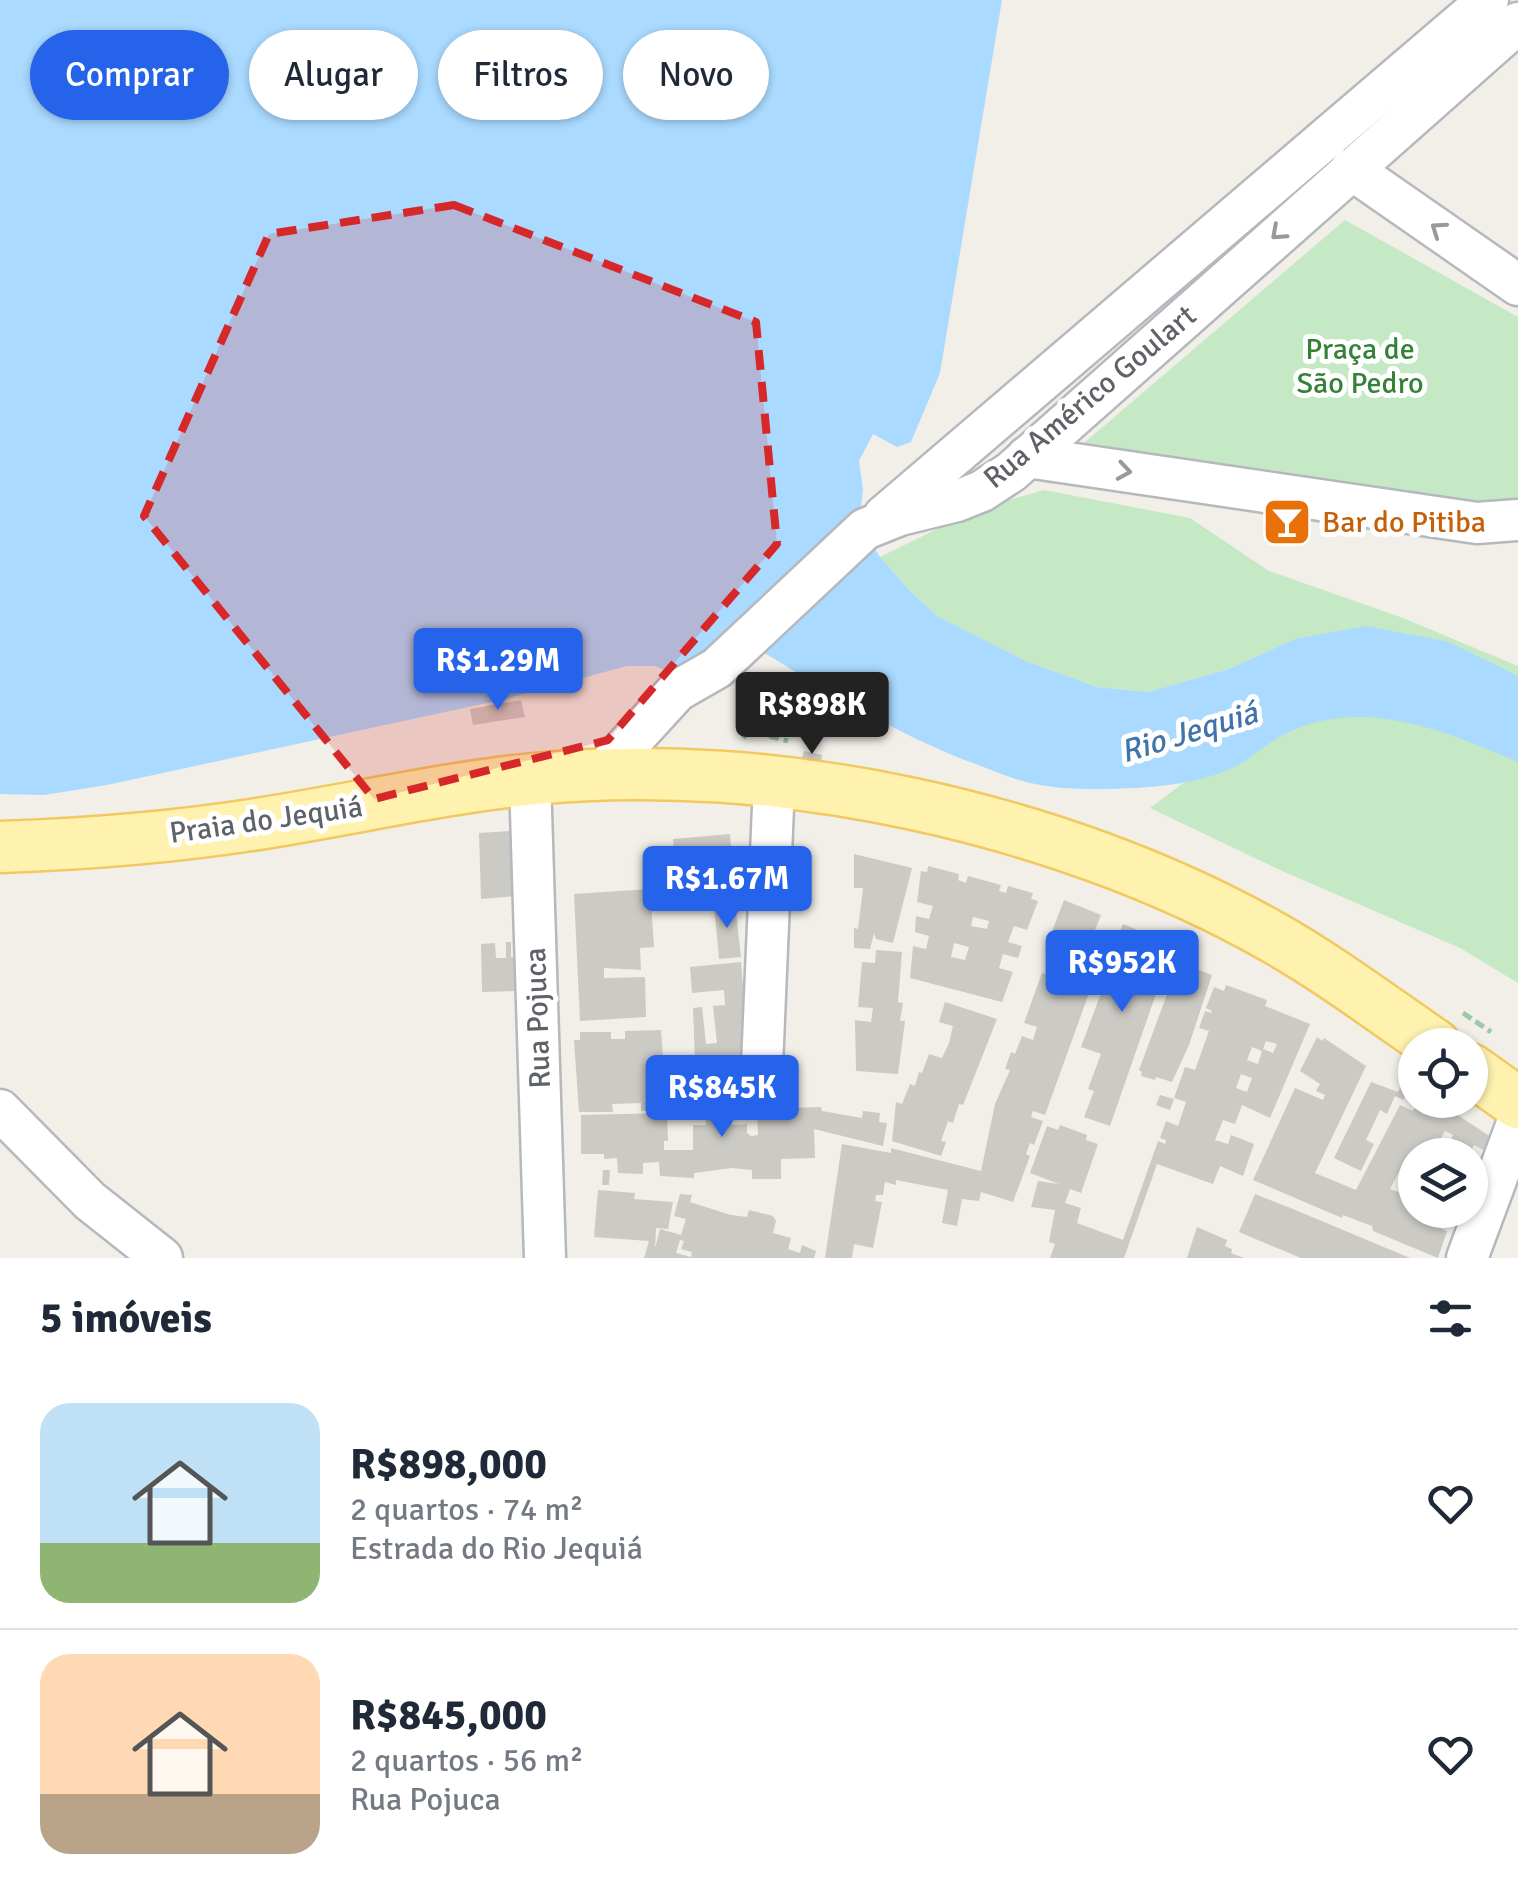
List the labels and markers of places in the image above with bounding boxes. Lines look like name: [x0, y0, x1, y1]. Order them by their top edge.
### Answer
bar icon: Bar do Pitiba: [1261, 496, 1313, 548]
place label: Bar do Pitiba: [1322, 504, 1486, 541]
pin: R$1.29M: [406, 628, 590, 713]
pin: R$898K: [731, 672, 893, 757]
pin: R$1.67M: [635, 846, 819, 931]
pin: R$952K: [1041, 930, 1203, 1015]
pin: R$845K: [641, 1055, 803, 1140]

